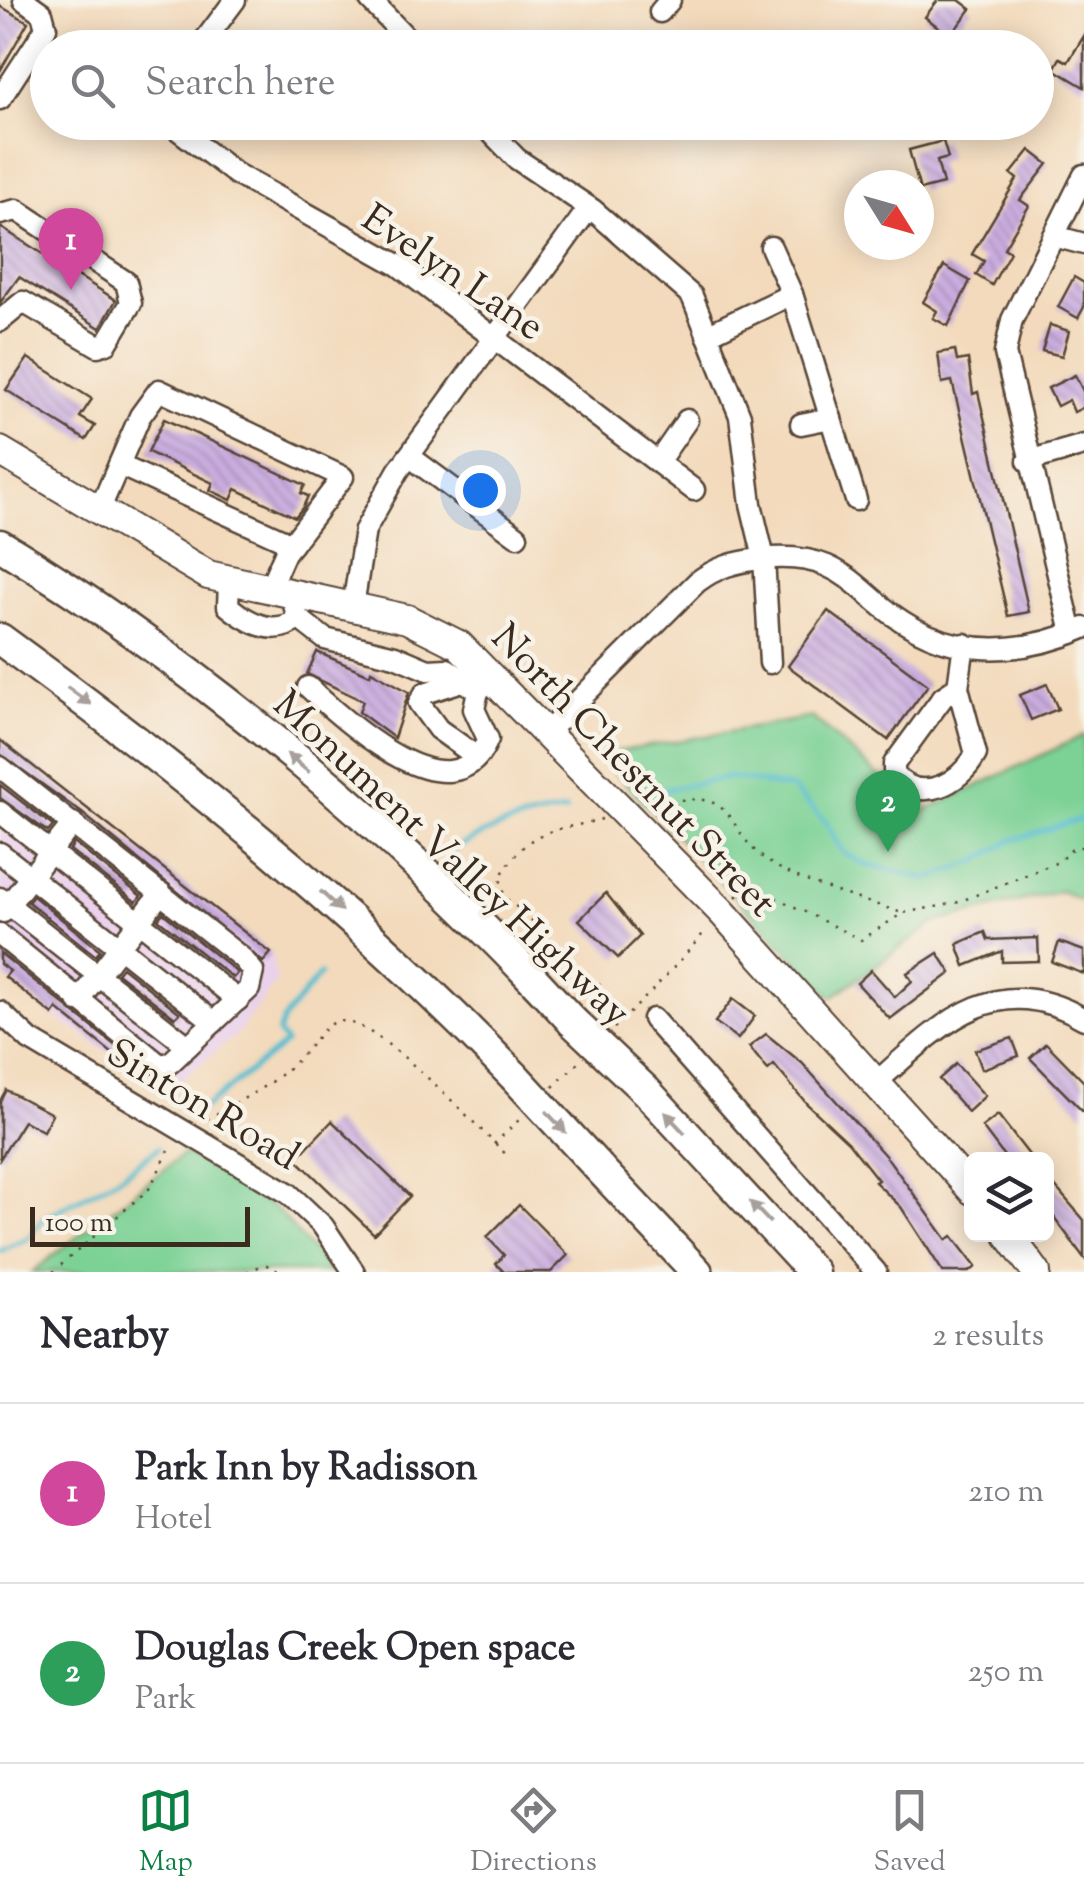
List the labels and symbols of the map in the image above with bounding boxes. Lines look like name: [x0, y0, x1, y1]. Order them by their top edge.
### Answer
north arrow: [844, 170, 934, 260]
street label: Evelyn Lane: [349, 192, 554, 357]
pin: 1: [38, 208, 104, 290]
your location: [455, 465, 506, 516]
street label: North Chestnut Street: [476, 612, 788, 932]
street label: Monument Valley Highway: [258, 679, 642, 1042]
one-way arrow: [66, 686, 92, 705]
one-way arrow: [286, 753, 311, 775]
pin: 2: [856, 770, 920, 852]
one-way arrow: [319, 889, 343, 912]
street label: Sinton Road: [94, 1027, 309, 1187]
one-way arrow: [545, 1109, 567, 1134]
one-way arrow: [664, 1111, 687, 1135]
one-way arrow: [749, 1200, 772, 1224]
scale bar: [30, 1202, 250, 1246]

